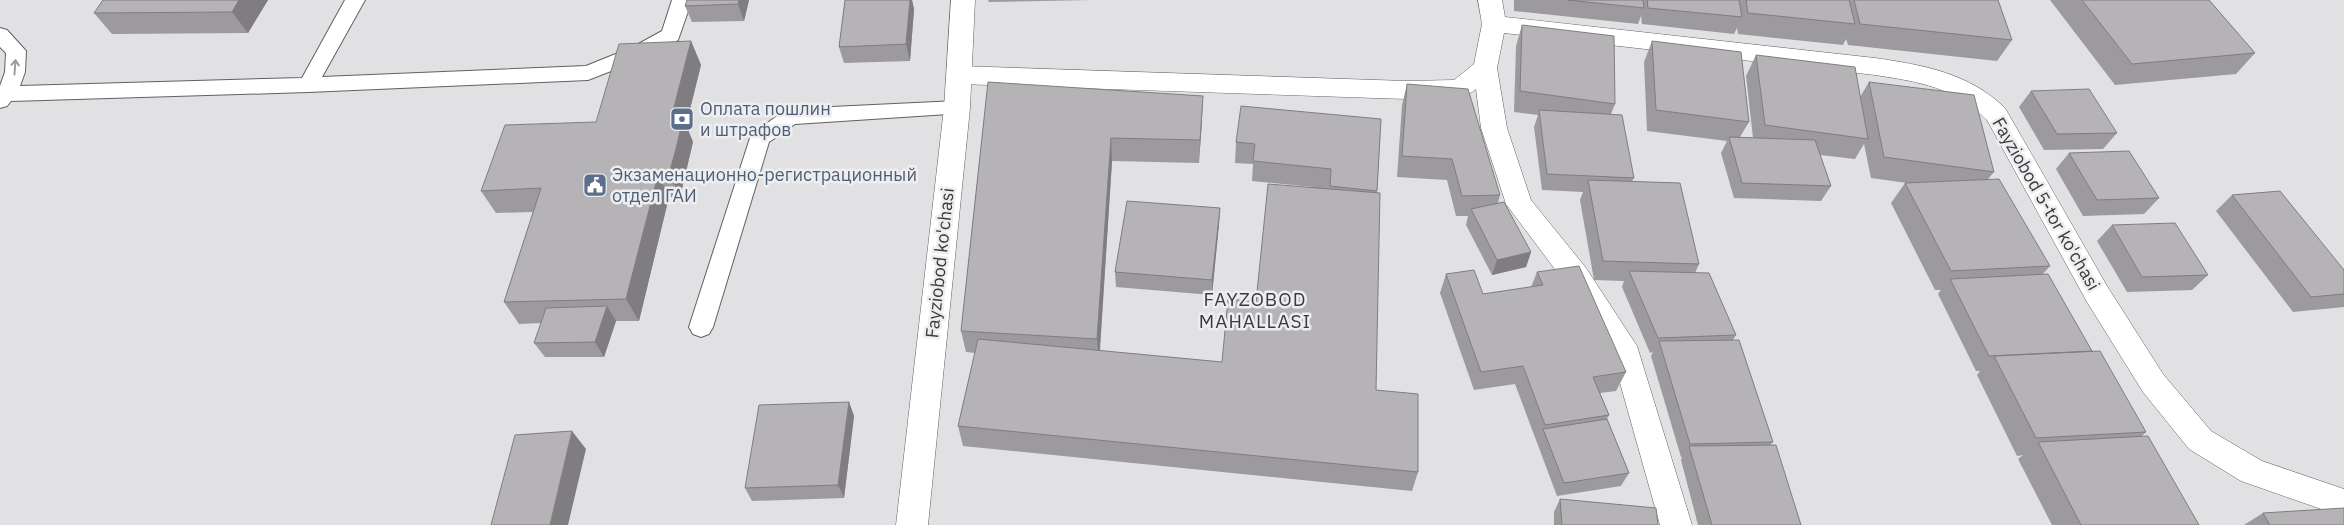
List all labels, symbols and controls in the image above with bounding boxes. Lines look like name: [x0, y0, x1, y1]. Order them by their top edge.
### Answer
one-way arrow: [11, 60, 20, 76]
place label: Оплата пошлин и штрафов: [700, 97, 831, 141]
bank icon: Оплата пошлин и штрафов: [669, 106, 695, 132]
street label: Fayziobod 5-tor ko'chasi: [1987, 113, 2105, 294]
place label: Экзаменационно-регистрационный отдел ГАИ: [612, 163, 917, 207]
public building icon: Экзаменационно-регистрационный отдел ГАИ: [582, 172, 608, 198]
street label: Fayziobod ko'chasi: [920, 187, 959, 339]
district label: FAYZOBOD MAHALLASI: [1199, 287, 1311, 333]

